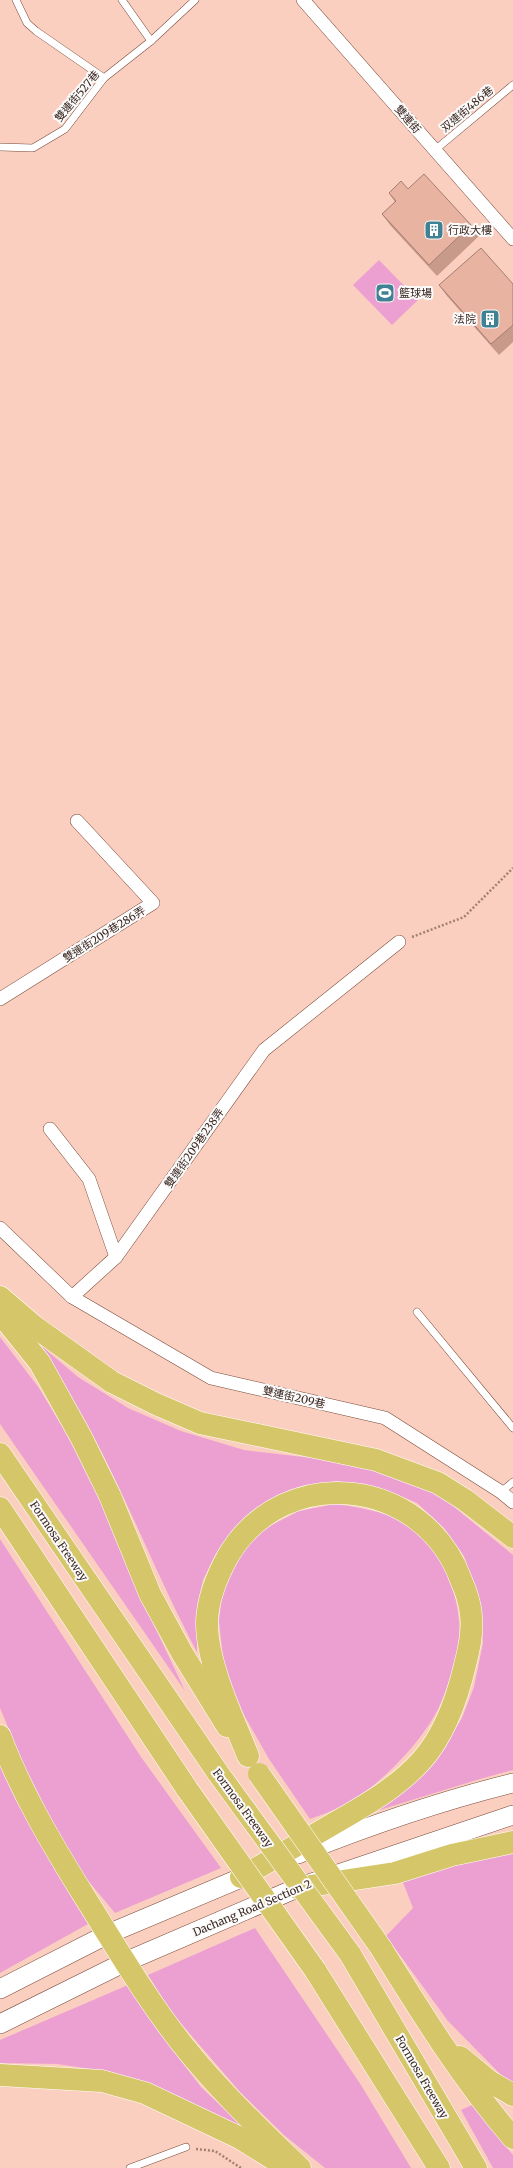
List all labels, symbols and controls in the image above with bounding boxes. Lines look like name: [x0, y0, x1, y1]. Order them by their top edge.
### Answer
street label: 雙連街527巷: [52, 68, 102, 124]
street label: 双連街486巷: [438, 83, 496, 135]
street label: 雙連街: [392, 102, 424, 136]
building icon: 行政大樓: [423, 219, 445, 241]
place label: 行政大樓: [448, 223, 492, 237]
sports icon: 籃球場: [374, 282, 396, 304]
place label: 籃球場: [399, 286, 432, 300]
building icon: 法院: [479, 308, 501, 330]
place label: 法院: [454, 312, 476, 326]
street label: 雙連街209巷286弄: [60, 903, 148, 965]
street label: 雙連街209巷238弄: [161, 1106, 227, 1190]
street label: 雙連街209巷: [261, 1383, 327, 1411]
street label: Formosa Freeway: [27, 1498, 91, 1584]
street label: Formosa Freeway: [210, 1766, 276, 1850]
street label: Dachang Road Section 2: [191, 1877, 313, 1939]
street label: Formosa Freeway: [393, 2033, 452, 2121]

